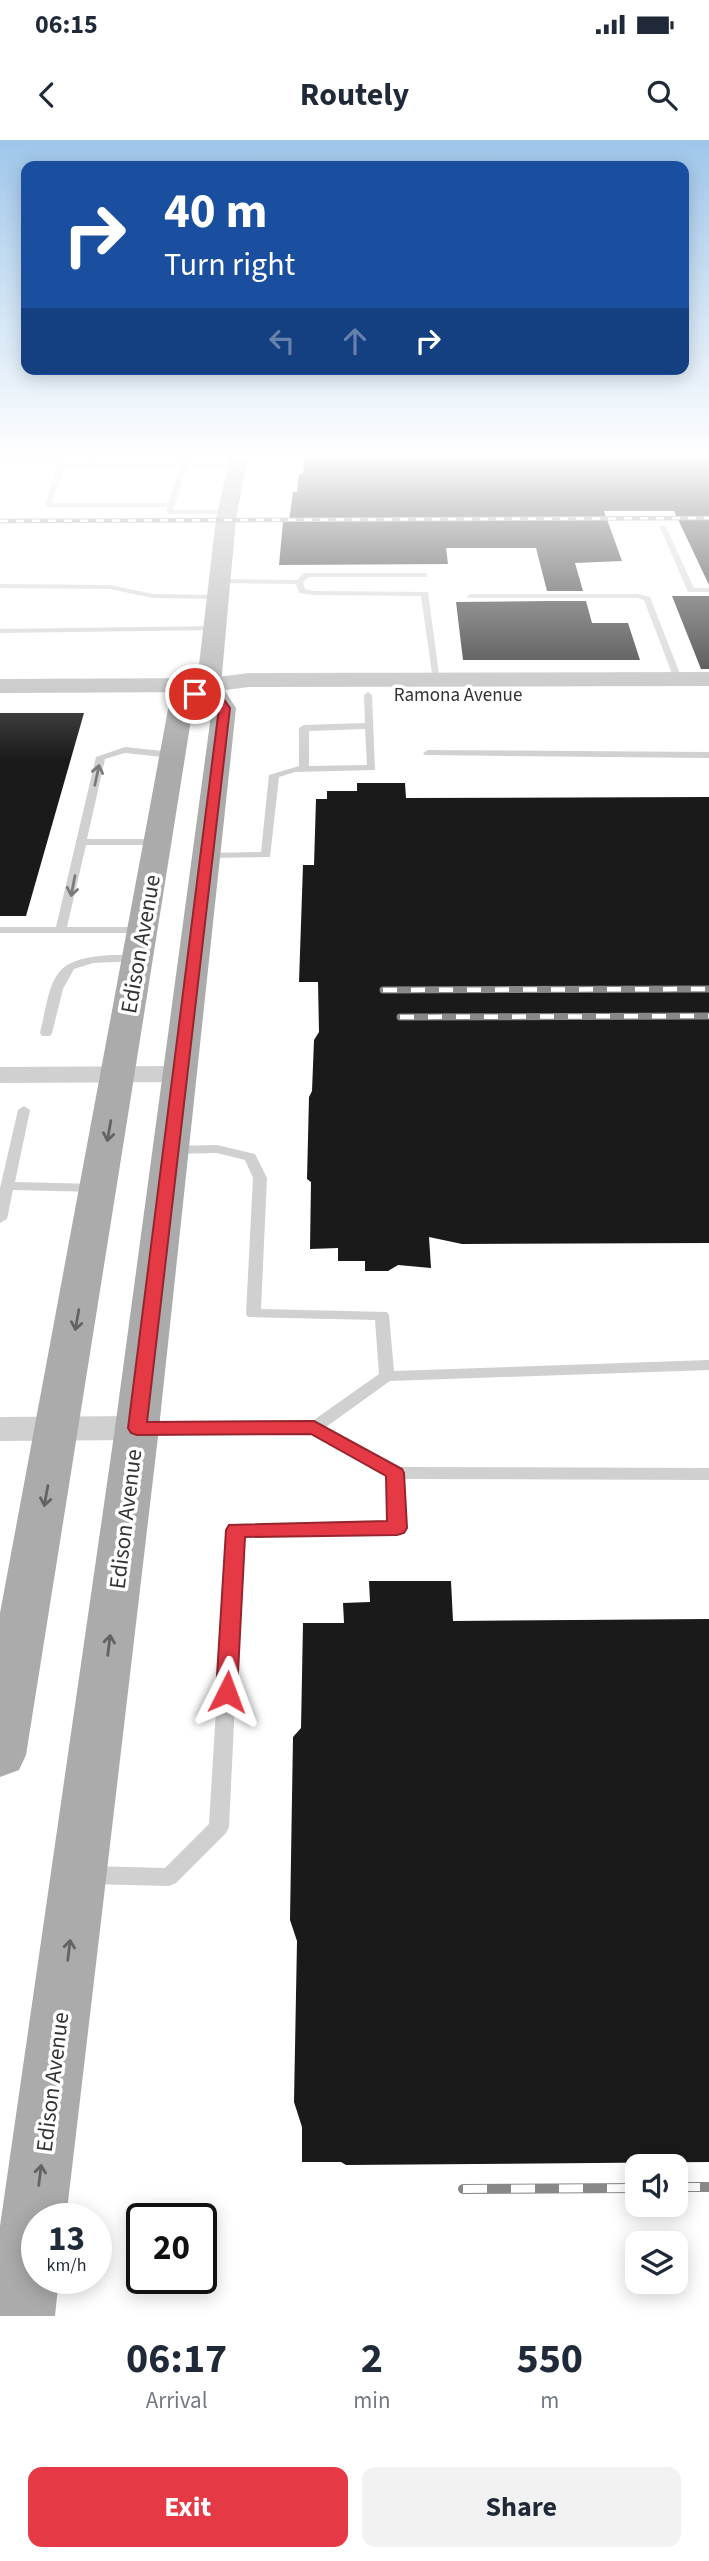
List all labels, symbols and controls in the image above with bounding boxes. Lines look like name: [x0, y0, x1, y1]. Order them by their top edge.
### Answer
text: 06:15: [35, 6, 98, 43]
text: Routely: [300, 72, 409, 118]
icon: back: [28, 76, 66, 114]
icon: search: [643, 76, 681, 114]
text: 40 m: [164, 177, 268, 247]
icon: right: [49, 189, 140, 280]
text: Turn right: [164, 242, 295, 288]
icon: left: [263, 322, 301, 360]
icon: ahead: [336, 322, 374, 360]
icon: right: [409, 322, 447, 360]
pin: [165, 664, 225, 724]
icon: arrive: [176, 675, 214, 713]
street label: Ramona Avenue: [394, 682, 522, 709]
one-way arrow: [90, 764, 104, 787]
street label: Edison Avenue: [112, 872, 169, 1016]
one-way arrow: [65, 874, 79, 897]
one-way arrow: [102, 1119, 115, 1142]
one-way arrow: [70, 1308, 83, 1331]
street label: Edison Avenue: [101, 1447, 150, 1591]
one-way arrow: [39, 1484, 53, 1507]
one-way arrow: [102, 1634, 115, 1657]
position arrow: [190, 1655, 264, 1729]
one-way arrow: [63, 1939, 76, 1962]
street label: Edison Avenue: [28, 2010, 77, 2154]
map controls: [625, 2154, 688, 2294]
button: sound: [625, 2154, 688, 2217]
one-way arrow: [33, 2165, 46, 2187]
speed limit sign: 20: [126, 2203, 217, 2294]
text: 13: [48, 2214, 85, 2264]
button: layers: [625, 2231, 688, 2294]
text: km/h: [47, 2253, 86, 2278]
text: 06:17: [126, 2329, 227, 2389]
text: 2: [361, 2329, 383, 2389]
text: 550: [516, 2329, 583, 2389]
text: Arrival: [146, 2384, 208, 2417]
text: min: [353, 2384, 391, 2417]
text: m: [540, 2384, 559, 2417]
button: Exit: [28, 2467, 348, 2547]
button: Share: [362, 2467, 681, 2547]

